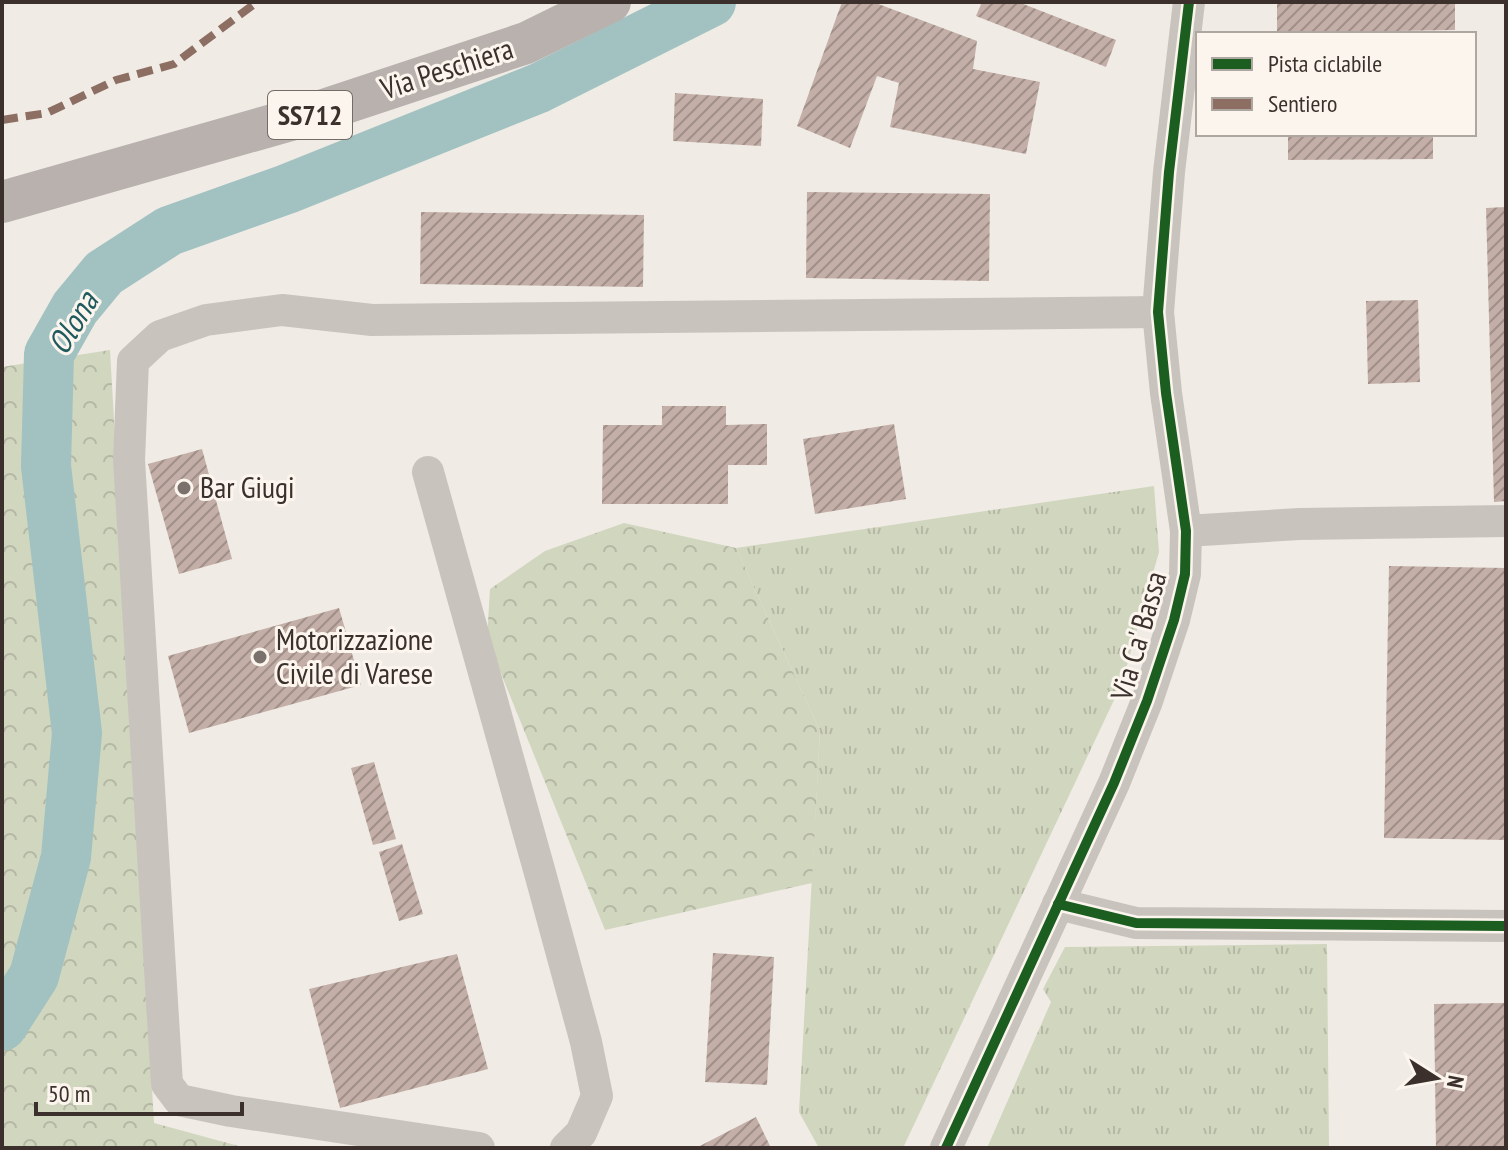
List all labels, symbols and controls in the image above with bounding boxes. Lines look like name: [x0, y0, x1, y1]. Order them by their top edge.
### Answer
street label: Via Peschiera: [374, 28, 518, 108]
legend: [1196, 32, 1476, 136]
text: Pista ciclabile: [1268, 48, 1382, 79]
text: Sentiero: [1268, 88, 1337, 119]
road number: SS712: [268, 91, 352, 139]
water label: Olona: [37, 282, 108, 361]
place label: Bar Giugi: [200, 467, 294, 506]
marker: Bar Giugi: [175, 479, 193, 497]
street label: Via Ca' Bassa: [1100, 567, 1174, 705]
place label: Motorizzazione Civile di Varese: [276, 619, 433, 692]
marker: Motorizzazione Civile di Varese: [251, 648, 269, 666]
north arrow: [1396, 1038, 1476, 1118]
scale bar: [36, 1066, 242, 1116]
text: N: [1441, 1073, 1471, 1090]
text: 50 m: [48, 1078, 90, 1109]

